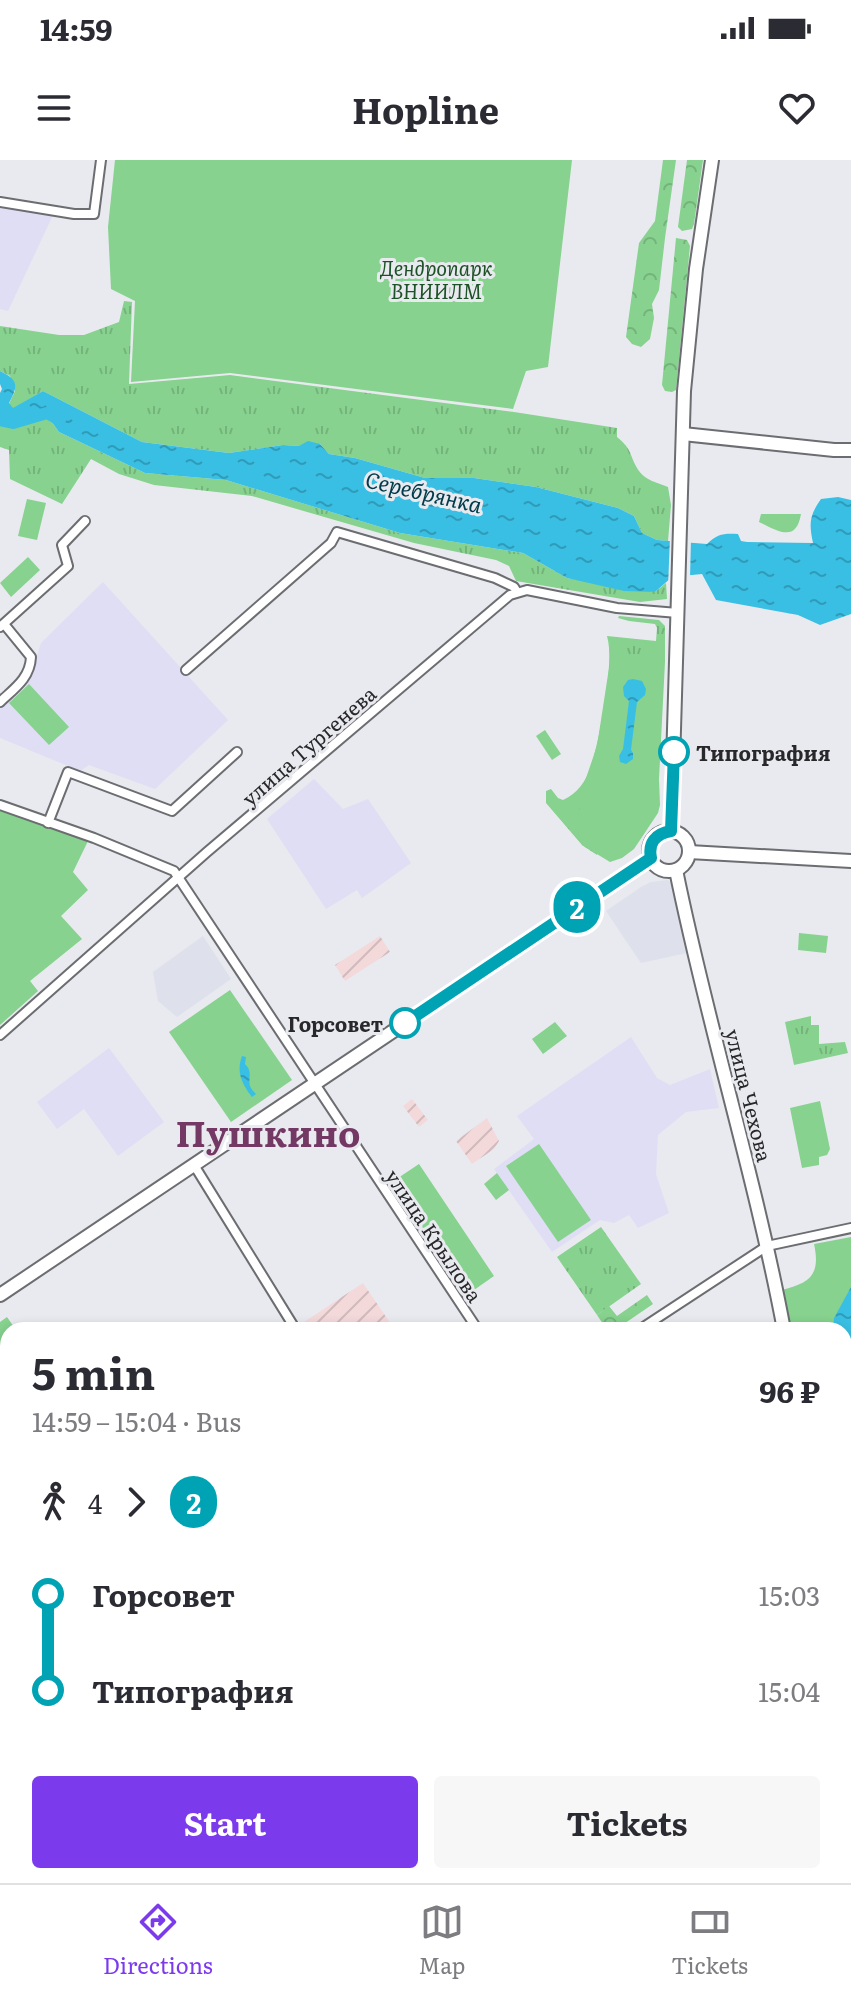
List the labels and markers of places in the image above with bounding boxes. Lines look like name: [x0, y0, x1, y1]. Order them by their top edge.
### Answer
marker: Типография: [659, 737, 689, 767]
place label: Типография: [696, 737, 831, 767]
place label: Горсовет: [288, 1008, 383, 1038]
marker: Горсовет: [390, 1008, 420, 1038]

